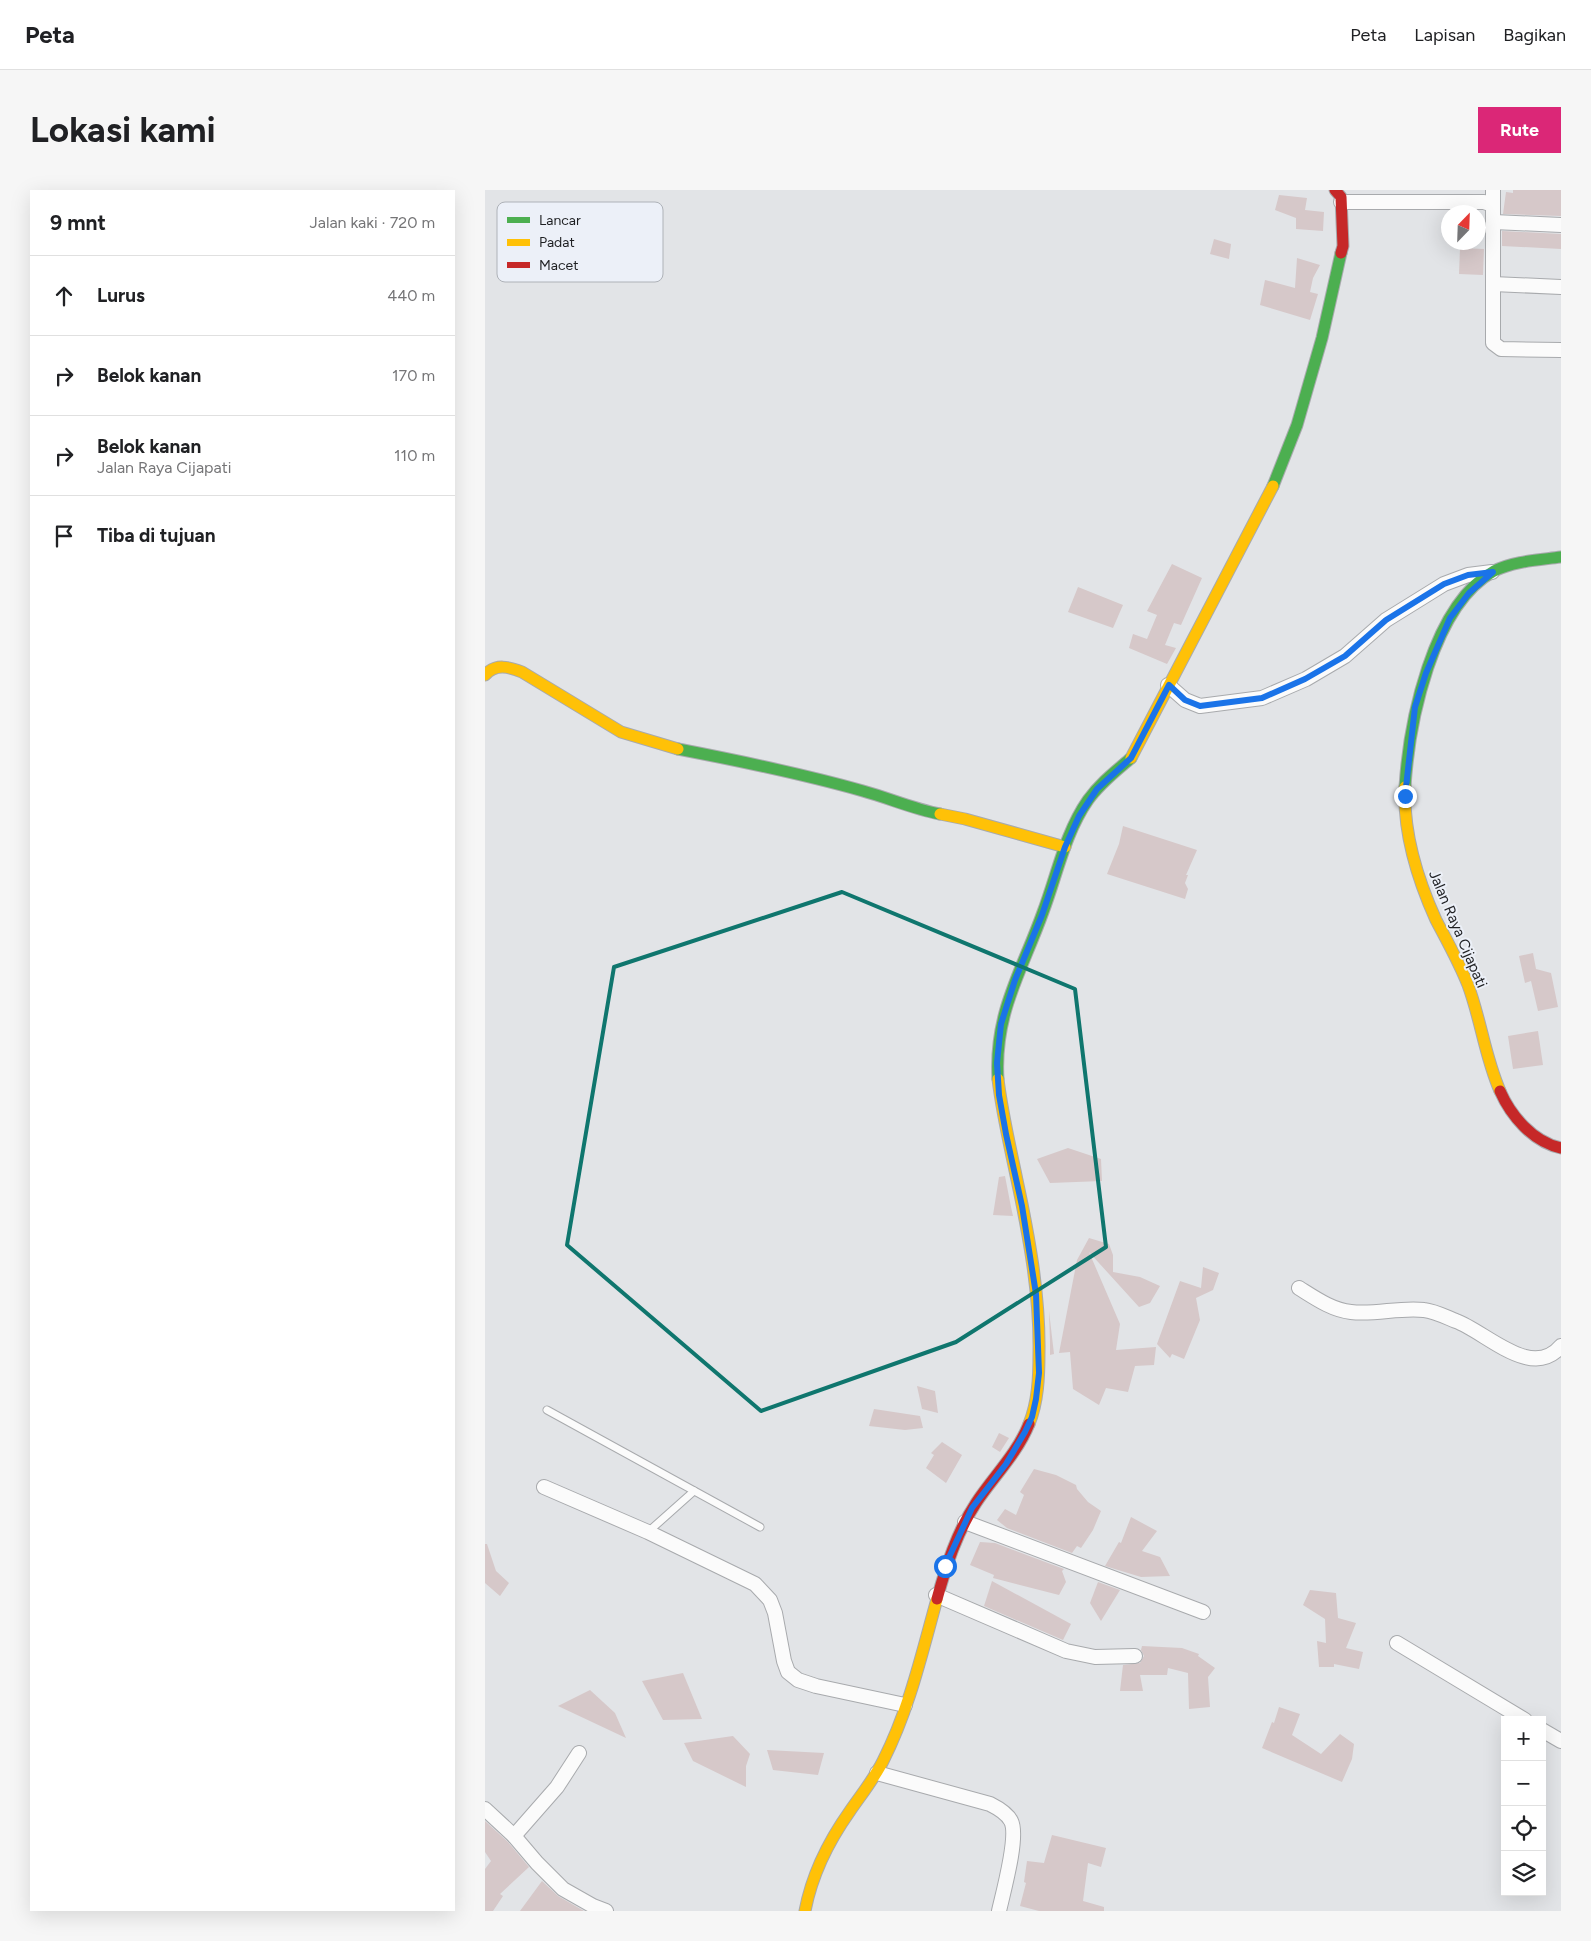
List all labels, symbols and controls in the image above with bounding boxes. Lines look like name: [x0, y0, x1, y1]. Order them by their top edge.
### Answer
text: Peta: [25, 20, 75, 49]
text: Peta: [1350, 24, 1386, 46]
text: Lapisan: [1414, 24, 1475, 46]
text: Bagikan: [1503, 24, 1566, 46]
button: Rute: [1478, 107, 1561, 153]
text: Lokasi kami: [30, 109, 216, 151]
legend: [497, 202, 663, 282]
north arrow: [1441, 205, 1486, 250]
text: 9 mnt: [50, 210, 106, 235]
text: Lancar: [539, 212, 581, 229]
text: Jalan kaki · 720 m: [309, 213, 435, 232]
text: Padat: [539, 234, 575, 251]
text: Macet: [539, 257, 579, 274]
icon: ahead: [50, 282, 78, 310]
text: Lurus: [97, 284, 145, 307]
text: 440 m: [387, 286, 435, 305]
icon: right: [50, 362, 78, 390]
text: Belok kanan: [97, 364, 201, 387]
text: 170 m: [392, 366, 435, 385]
text: Belok kanan: [97, 435, 201, 458]
icon: right: [50, 442, 78, 470]
text: 110 m: [394, 446, 435, 465]
text: Jalan Raya Cijapati: [97, 458, 231, 477]
icon: arrive: [50, 522, 78, 550]
text: Tiba di tujuan: [97, 524, 216, 547]
route end: [1394, 785, 1417, 808]
street label: Jalan Raya Cijapati: [1425, 867, 1491, 991]
route start: [934, 1555, 957, 1578]
map controls: [1501, 1716, 1546, 1896]
button: +: [1501, 1716, 1546, 1761]
button: −: [1501, 1761, 1546, 1806]
button: locate: [1501, 1806, 1546, 1851]
button: layers: [1501, 1851, 1546, 1896]

